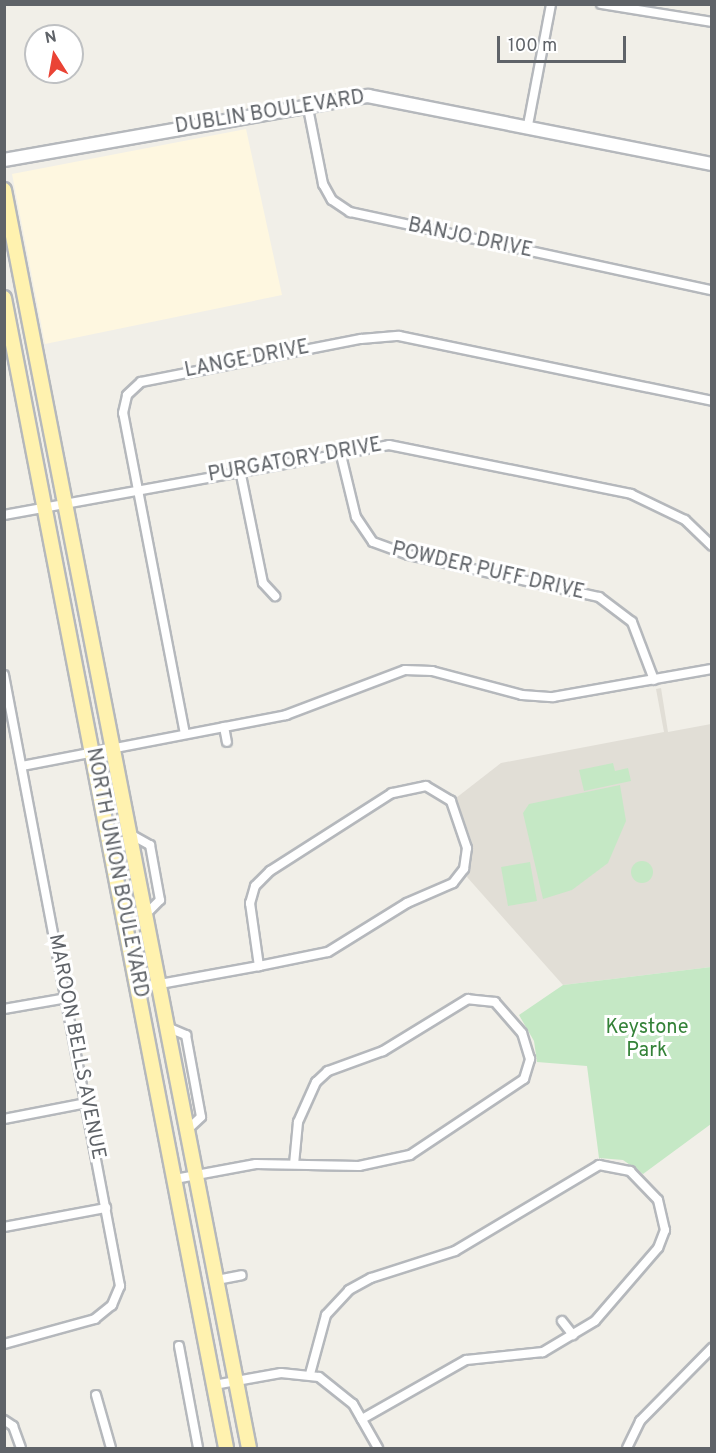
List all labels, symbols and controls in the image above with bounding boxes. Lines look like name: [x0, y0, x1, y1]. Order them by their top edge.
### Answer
north arrow: [24, 24, 84, 84]
scale bar: [500, 24, 629, 62]
text: N: [43, 27, 58, 49]
text: 100 m: [508, 35, 557, 58]
street label: DUBLIN BOULEVARD: [173, 86, 367, 140]
street label: BANJO DRIVE: [405, 214, 535, 264]
street label: LANGE DRIVE: [183, 336, 311, 384]
street label: PURGATORY DRIVE: [206, 434, 384, 488]
street label: POWDER PUFF DRIVE: [389, 538, 587, 606]
street label: NORTH UNION BOULEVARD: [80, 746, 152, 1000]
street label: MAROON BELLS AVENUE: [42, 932, 110, 1162]
park label: Keystone Park: [605, 1017, 689, 1064]

